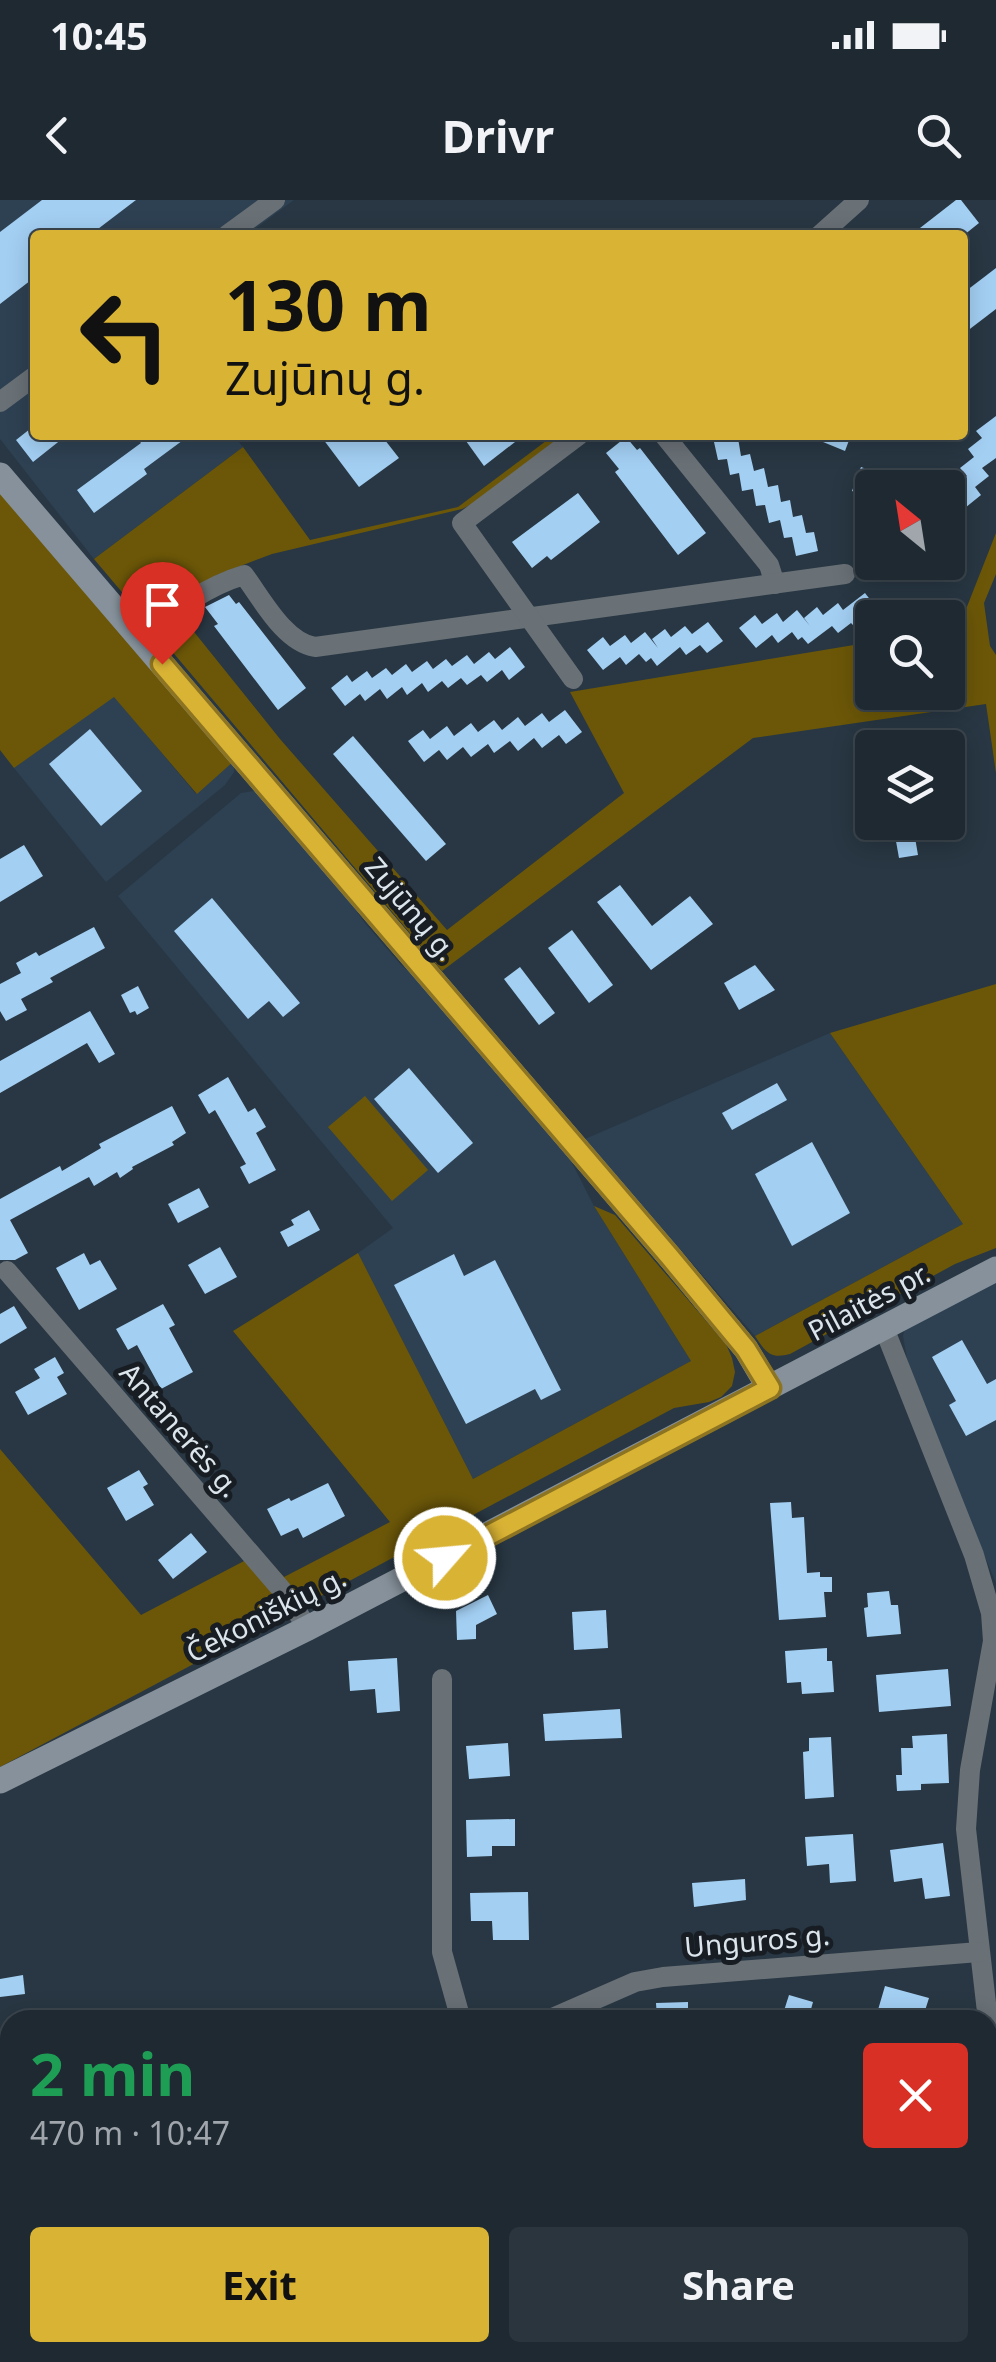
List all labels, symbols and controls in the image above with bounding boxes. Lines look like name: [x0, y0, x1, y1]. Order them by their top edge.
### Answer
text: 10:45: [50, 9, 148, 61]
text: Drivr: [442, 105, 554, 166]
icon: back: [30, 108, 85, 163]
icon: search: [911, 108, 966, 163]
text: 130 m: [225, 256, 432, 352]
icon: left: [60, 270, 190, 400]
text: Zujūnų g.: [225, 347, 425, 408]
north arrow: [855, 470, 965, 580]
map controls: [855, 470, 965, 840]
pin: [120, 562, 205, 665]
icon: arrive: [135, 577, 190, 632]
button: search: [855, 600, 965, 710]
button: layers: [855, 730, 965, 840]
street label: Zujūnų g.: [357, 848, 466, 968]
street label: Pilaitės pr.: [801, 1253, 936, 1349]
street label: Antanerės g.: [112, 1354, 250, 1505]
position arrow: [393, 1506, 497, 1610]
street label: Čekoniškių g.: [179, 1557, 352, 1671]
street label: Unguros g.: [683, 1915, 831, 1965]
text: 2 min: [30, 2032, 195, 2114]
button: close: [863, 2043, 968, 2148]
text: 470 m · 10:47: [30, 2111, 230, 2154]
button: Exit: [30, 2227, 489, 2342]
button: Share: [509, 2227, 968, 2342]

